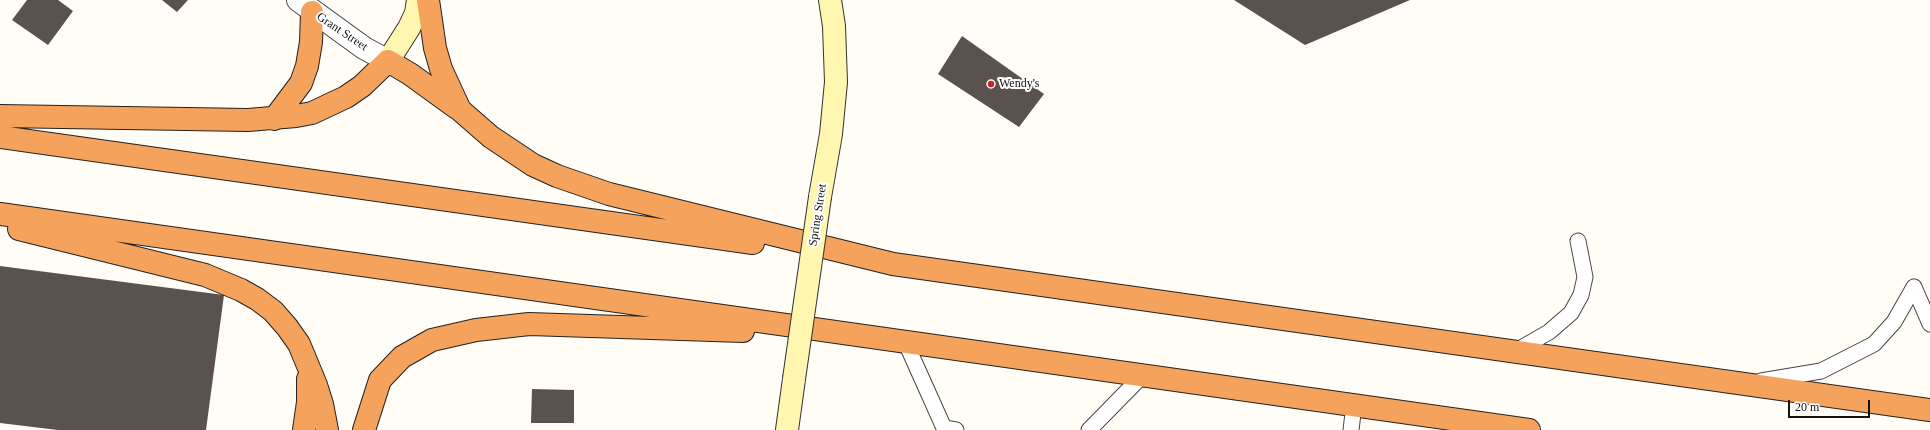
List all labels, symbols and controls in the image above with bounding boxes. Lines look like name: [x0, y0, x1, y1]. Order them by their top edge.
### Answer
street label: Grant Street: [314, 10, 370, 54]
place label: Wendy's: [999, 77, 1040, 91]
marker: Wendy's: [986, 79, 996, 89]
street label: Spring Street: [806, 183, 830, 247]
scale bar: [1790, 392, 1872, 418]
text: 20 m: [1795, 400, 1819, 414]

